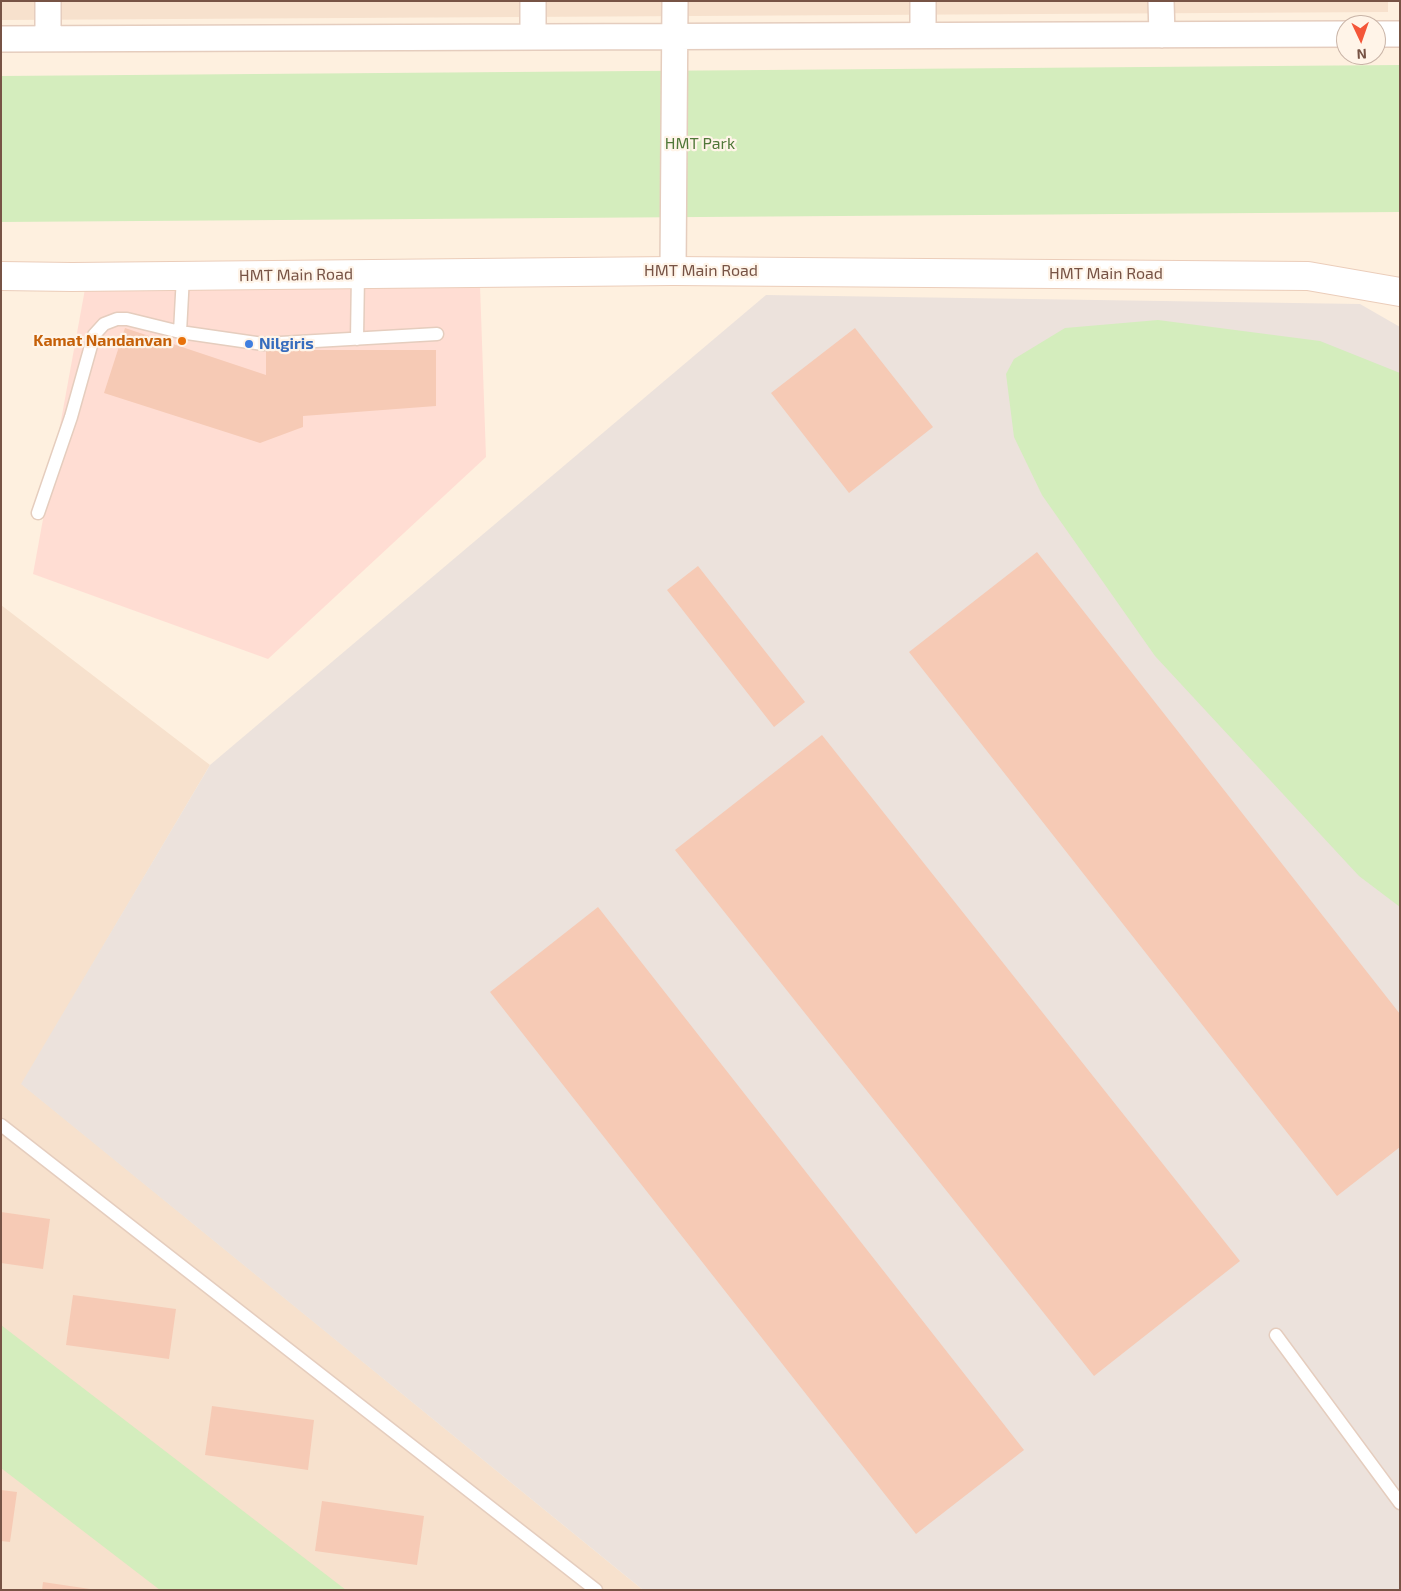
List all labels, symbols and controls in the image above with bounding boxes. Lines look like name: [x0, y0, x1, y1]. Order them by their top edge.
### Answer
north arrow: [1336, 15, 1386, 65]
text: N: [1356, 46, 1367, 63]
park label: HMT Park: [665, 134, 735, 154]
street label: HMT Main Road: [644, 261, 758, 281]
street label: HMT Main Road: [239, 264, 353, 286]
street label: HMT Main Road: [1049, 264, 1163, 284]
place label: Kamat Nandanvan: [33, 331, 172, 351]
place label: Nilgiris: [259, 334, 314, 354]
marker: Kamat Nandanvan: [176, 335, 188, 347]
marker: Nilgiris: [243, 338, 255, 350]

